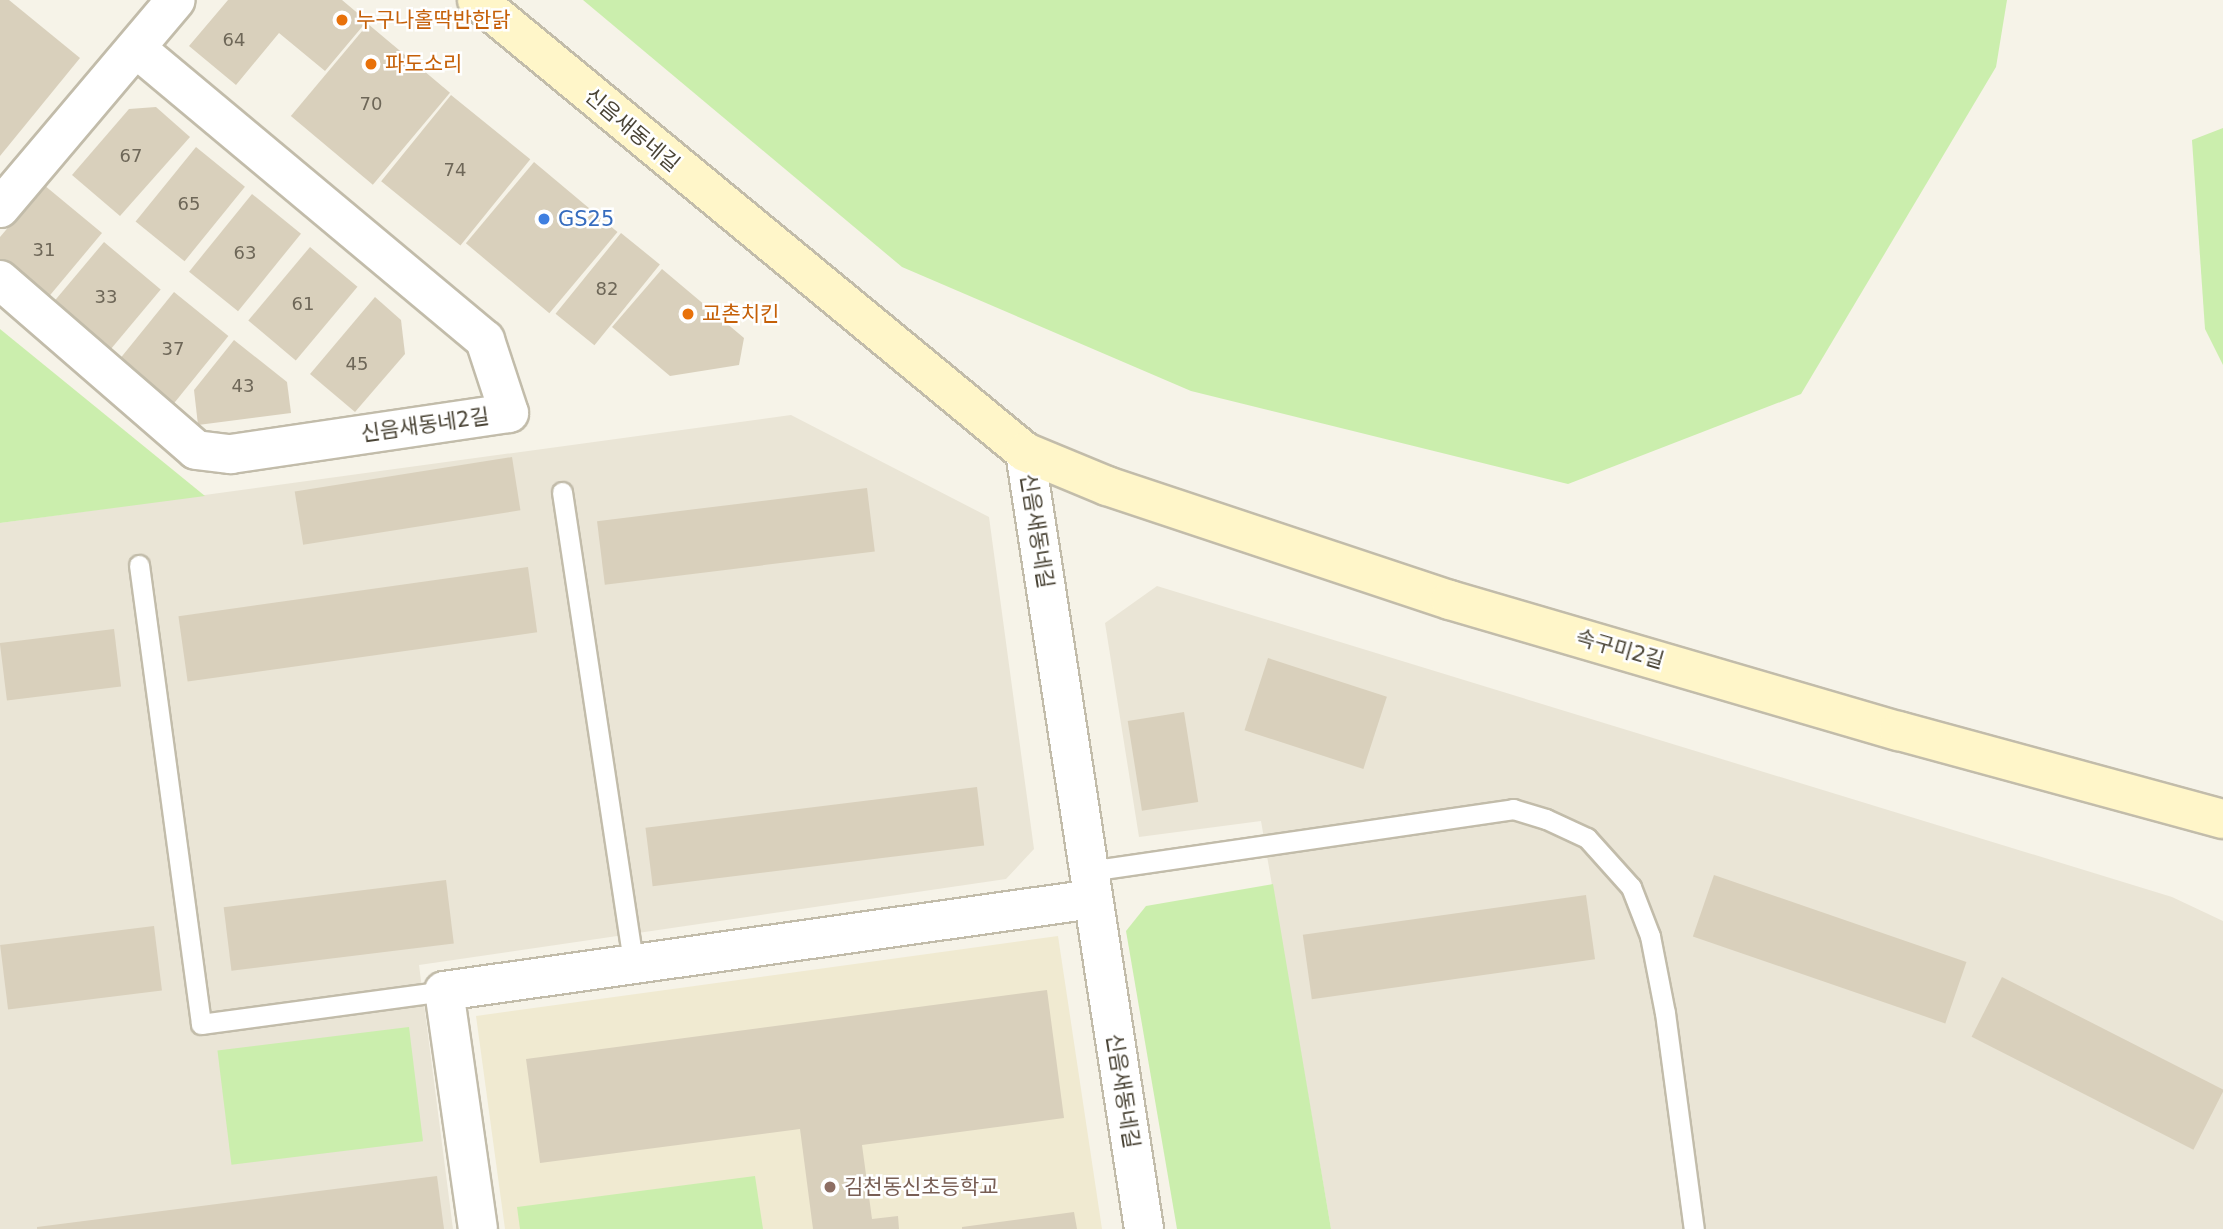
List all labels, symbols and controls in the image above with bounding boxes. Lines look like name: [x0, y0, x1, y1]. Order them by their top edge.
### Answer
place label: 누구나홀딱반한닭: [356, 7, 511, 33]
marker: 누구나홀딱반한닭: [334, 12, 350, 28]
house number: 64: [223, 29, 245, 51]
place label: 파도소리: [385, 51, 462, 77]
marker: 파도소리: [363, 56, 379, 72]
street label: 신음새동네길: [580, 83, 684, 177]
house number: 70: [360, 93, 382, 115]
house number: 67: [120, 145, 142, 167]
house number: 74: [444, 159, 466, 181]
house number: 65: [178, 193, 200, 215]
place label: GS25: [558, 206, 614, 232]
marker: GS25: [536, 211, 552, 227]
house number: 31: [33, 239, 55, 261]
house number: 63: [234, 242, 256, 264]
house number: 82: [596, 278, 618, 300]
house number: 33: [95, 286, 117, 308]
house number: 61: [292, 293, 314, 315]
place label: 교촌치킨: [702, 301, 779, 327]
marker: 교촌치킨: [680, 306, 696, 322]
house number: 37: [162, 338, 184, 360]
house number: 45: [346, 353, 368, 375]
house number: 43: [232, 375, 254, 397]
street label: 신음새동네2길: [359, 404, 491, 446]
street label: 신음새동네길: [1015, 472, 1059, 590]
street label: 속구미2길: [1573, 624, 1667, 674]
street label: 신음새동네길: [1101, 1032, 1145, 1150]
place label: 김천동신초등학교: [844, 1174, 999, 1200]
marker: 김천동신초등학교: [822, 1179, 838, 1195]

